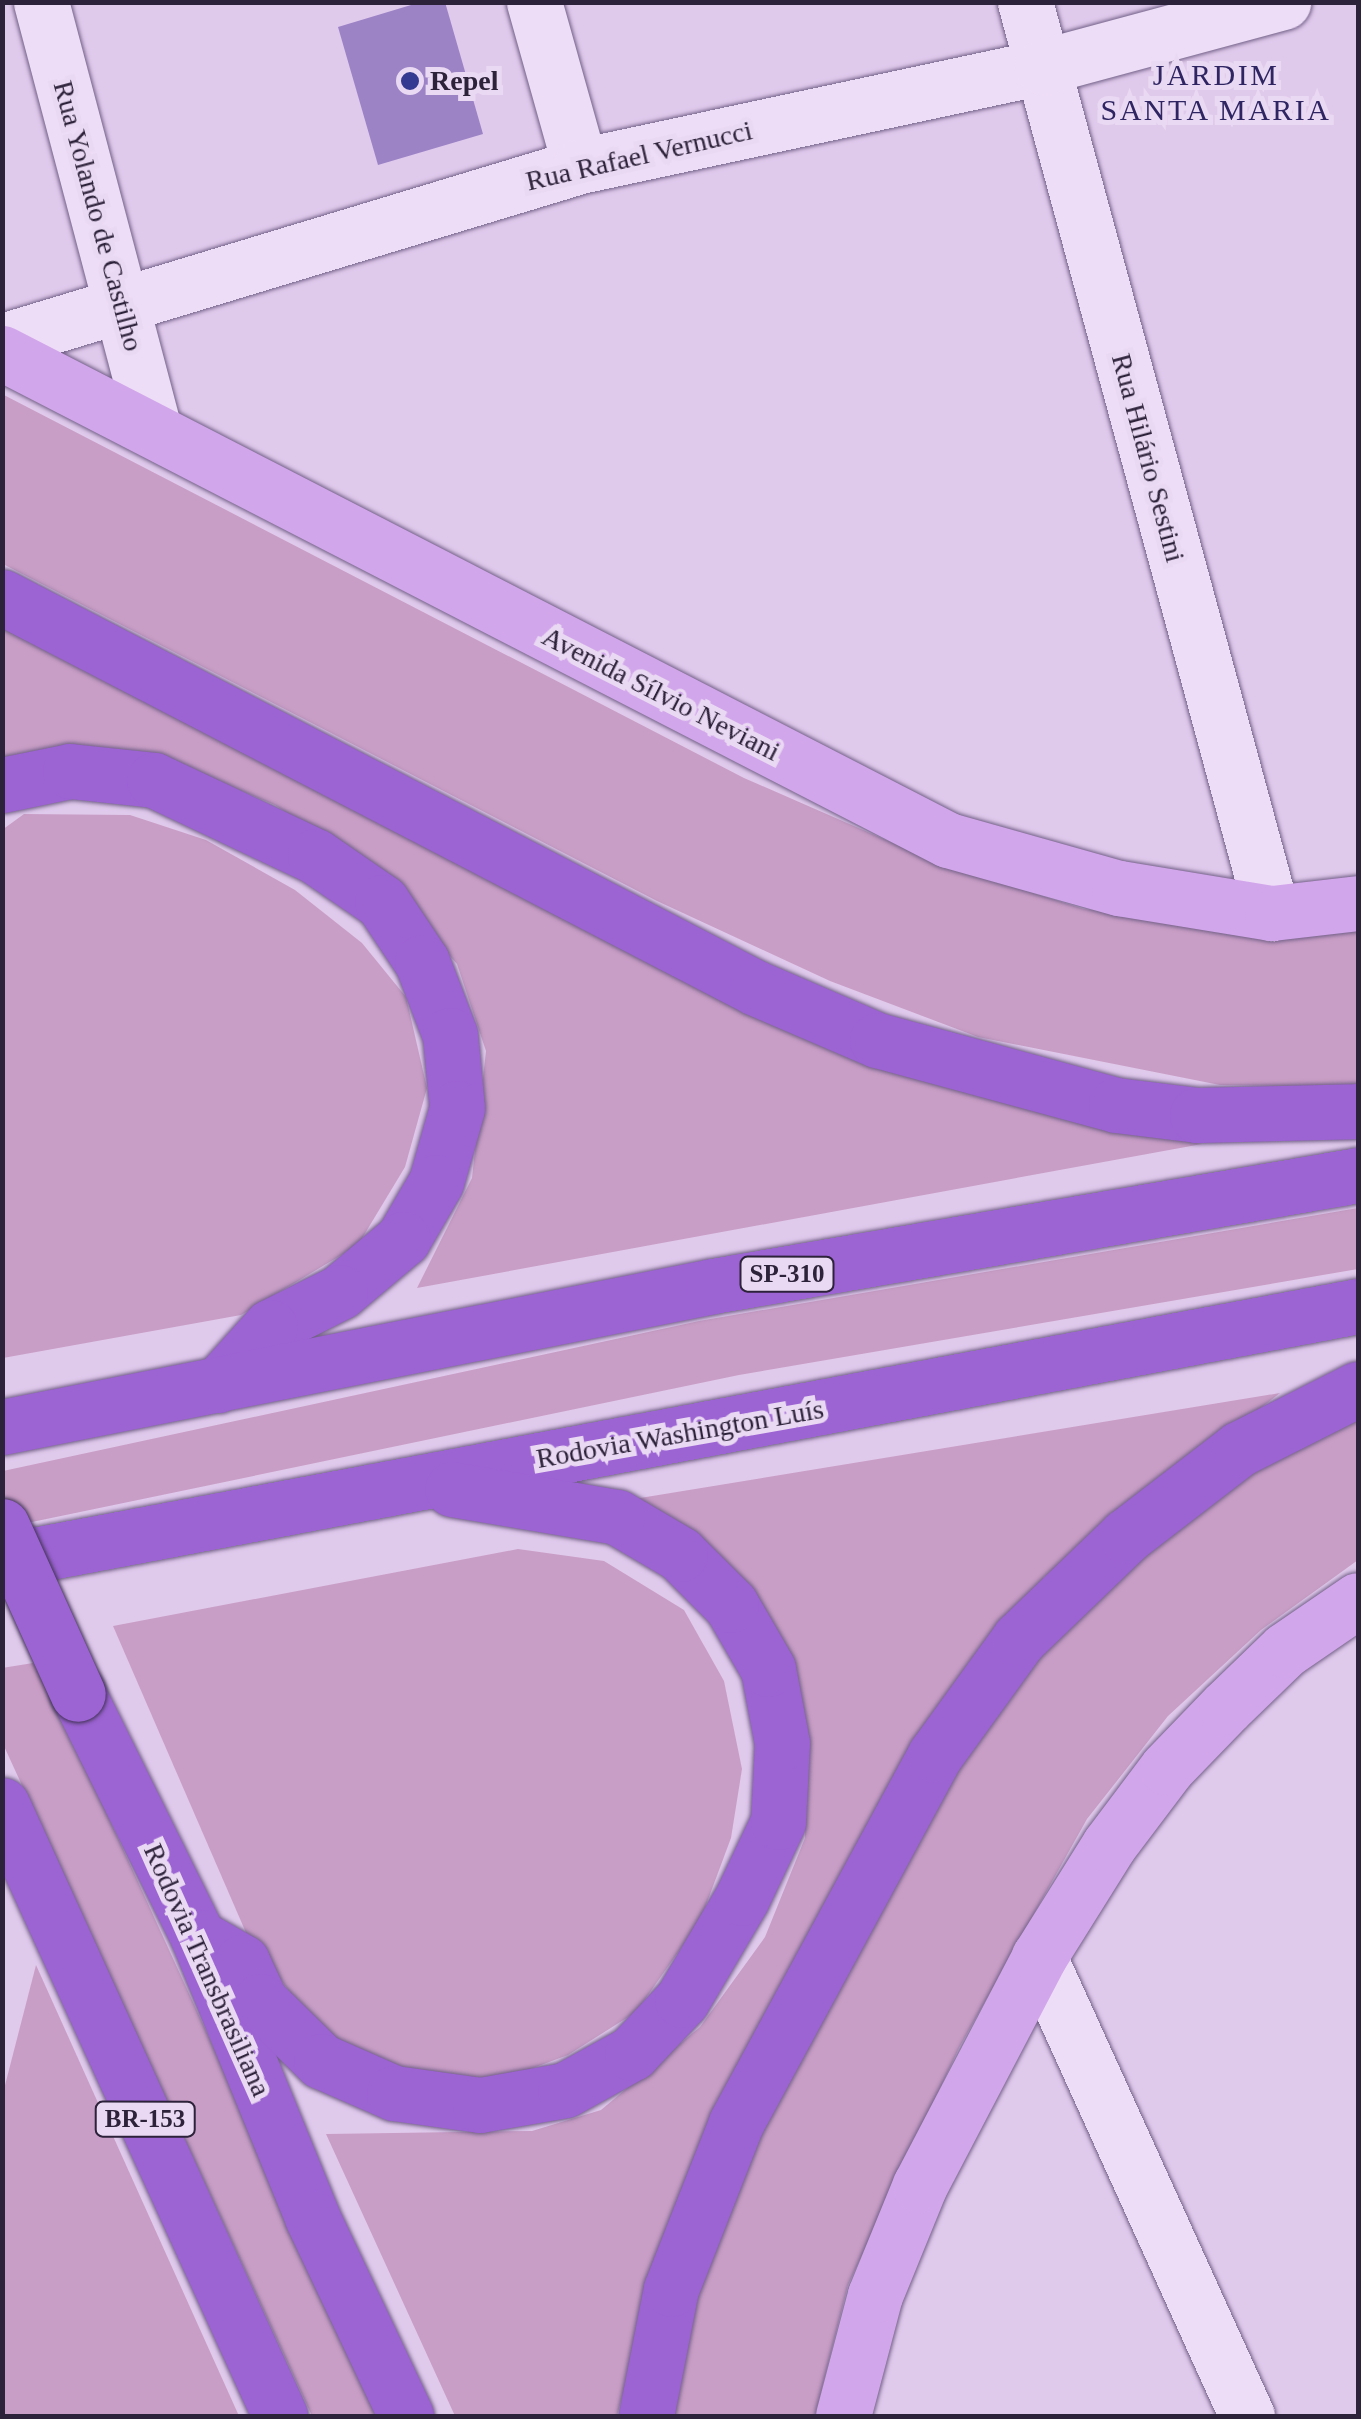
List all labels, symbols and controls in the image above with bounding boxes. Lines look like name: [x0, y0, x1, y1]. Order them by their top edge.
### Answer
district label: JARDIM SANTA MARIA: [1100, 57, 1332, 128]
place label: Repel: [430, 64, 498, 98]
marker: Repel: [399, 70, 421, 92]
street label: Rua Yolando de Castilho: [46, 77, 150, 355]
street label: Rua Rafael Vernucci: [522, 114, 756, 198]
street label: Rua Hilário Sestini: [1104, 350, 1192, 566]
street label: Avenida Sílvio Neviani: [537, 619, 785, 769]
road number: SP-310: [740, 1254, 834, 1294]
street label: Rodovia Washington Luís: [533, 1392, 827, 1476]
street label: Rodovia Transbrasiliana: [136, 1838, 278, 2102]
road number: BR-153: [92, 2099, 198, 2139]

